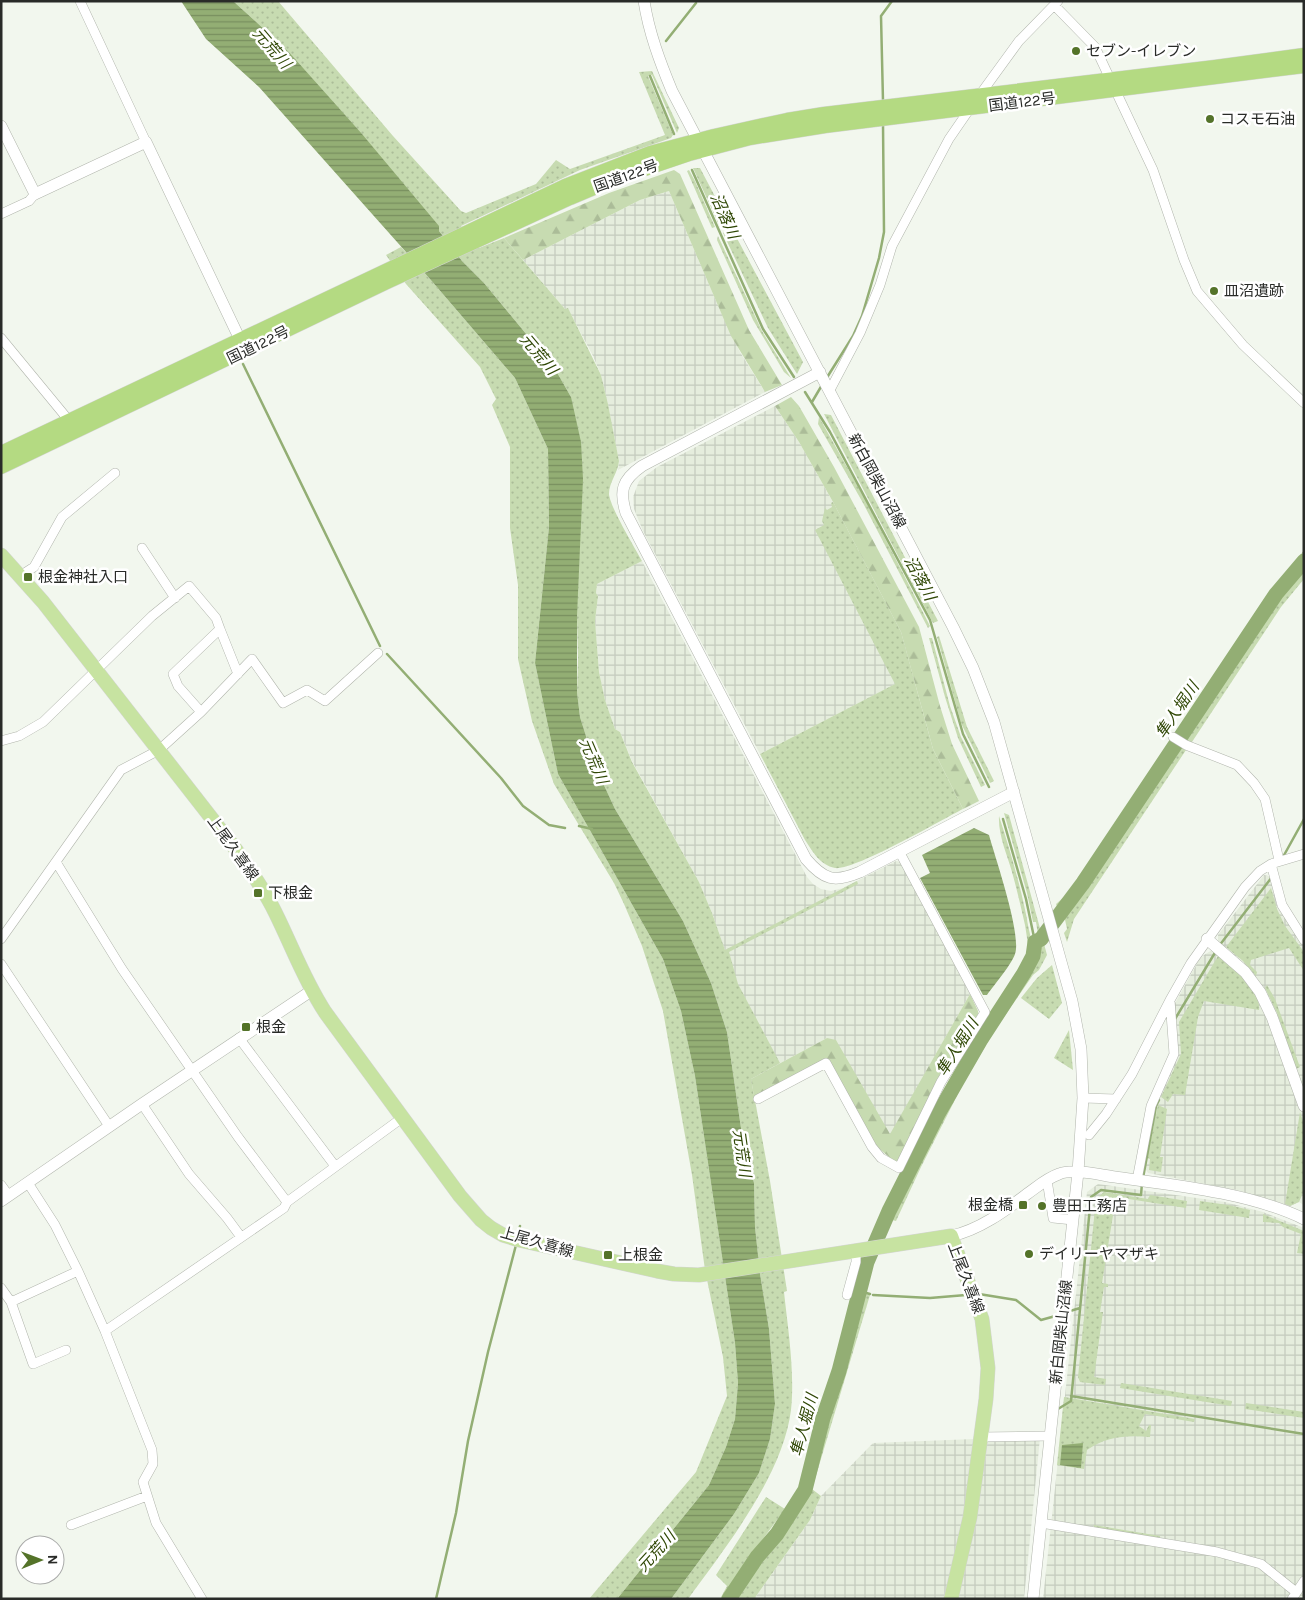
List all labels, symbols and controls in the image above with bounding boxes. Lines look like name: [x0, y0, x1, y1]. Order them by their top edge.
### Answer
water label: 元荒川: [249, 24, 296, 74]
place label: セブン-イレブン: [1086, 42, 1196, 60]
marker: セブン-イレブン: [1070, 45, 1082, 57]
street label: 国道122号: [987, 89, 1057, 115]
place label: コスモ石油: [1220, 110, 1295, 128]
marker: コスモ石油: [1204, 113, 1216, 125]
street label: 国道122号: [591, 156, 661, 196]
water label: 沼落川: [707, 190, 744, 244]
place label: 皿沼遺跡: [1224, 282, 1284, 300]
marker: 皿沼遺跡: [1208, 285, 1220, 297]
street label: 国道122号: [224, 322, 292, 368]
water label: 元荒川: [516, 330, 563, 380]
street label: 新白岡柴山沼線: [844, 430, 910, 532]
water label: 沼落川: [900, 552, 941, 605]
place label: 根金神社入口: [38, 568, 128, 586]
marker: 根金神社入口: [22, 571, 34, 583]
water label: 隼人堀川: [1151, 677, 1204, 742]
water label: 元荒川: [576, 735, 613, 789]
street label: 上尾久喜線: [204, 812, 262, 884]
place label: 下根金: [268, 884, 313, 902]
marker: 下根金: [252, 887, 264, 899]
water label: 隼人堀川: [932, 1013, 983, 1079]
place label: 根金: [256, 1018, 286, 1036]
marker: 根金: [240, 1021, 252, 1033]
water label: 元荒川: [729, 1128, 755, 1180]
place label: 根金橋: [968, 1196, 1013, 1214]
place label: 豊田工務店: [1052, 1197, 1127, 1215]
marker: 根金橋: [1017, 1199, 1029, 1211]
marker: 豊田工務店: [1036, 1200, 1048, 1212]
street label: 上尾久喜線: [498, 1223, 576, 1261]
street label: 上尾久喜線: [944, 1240, 988, 1316]
place label: デイリーヤマザキ: [1039, 1245, 1159, 1263]
place label: 上根金: [618, 1246, 663, 1264]
marker: デイリーヤマザキ: [1023, 1248, 1035, 1260]
marker: 上根金: [602, 1249, 614, 1261]
street label: 新白岡柴山沼線: [1047, 1279, 1075, 1385]
water label: 隼人堀川: [787, 1390, 822, 1458]
water label: 元荒川: [633, 1525, 680, 1575]
north arrow: [15, 1535, 65, 1585]
text: N: [44, 1555, 61, 1565]

